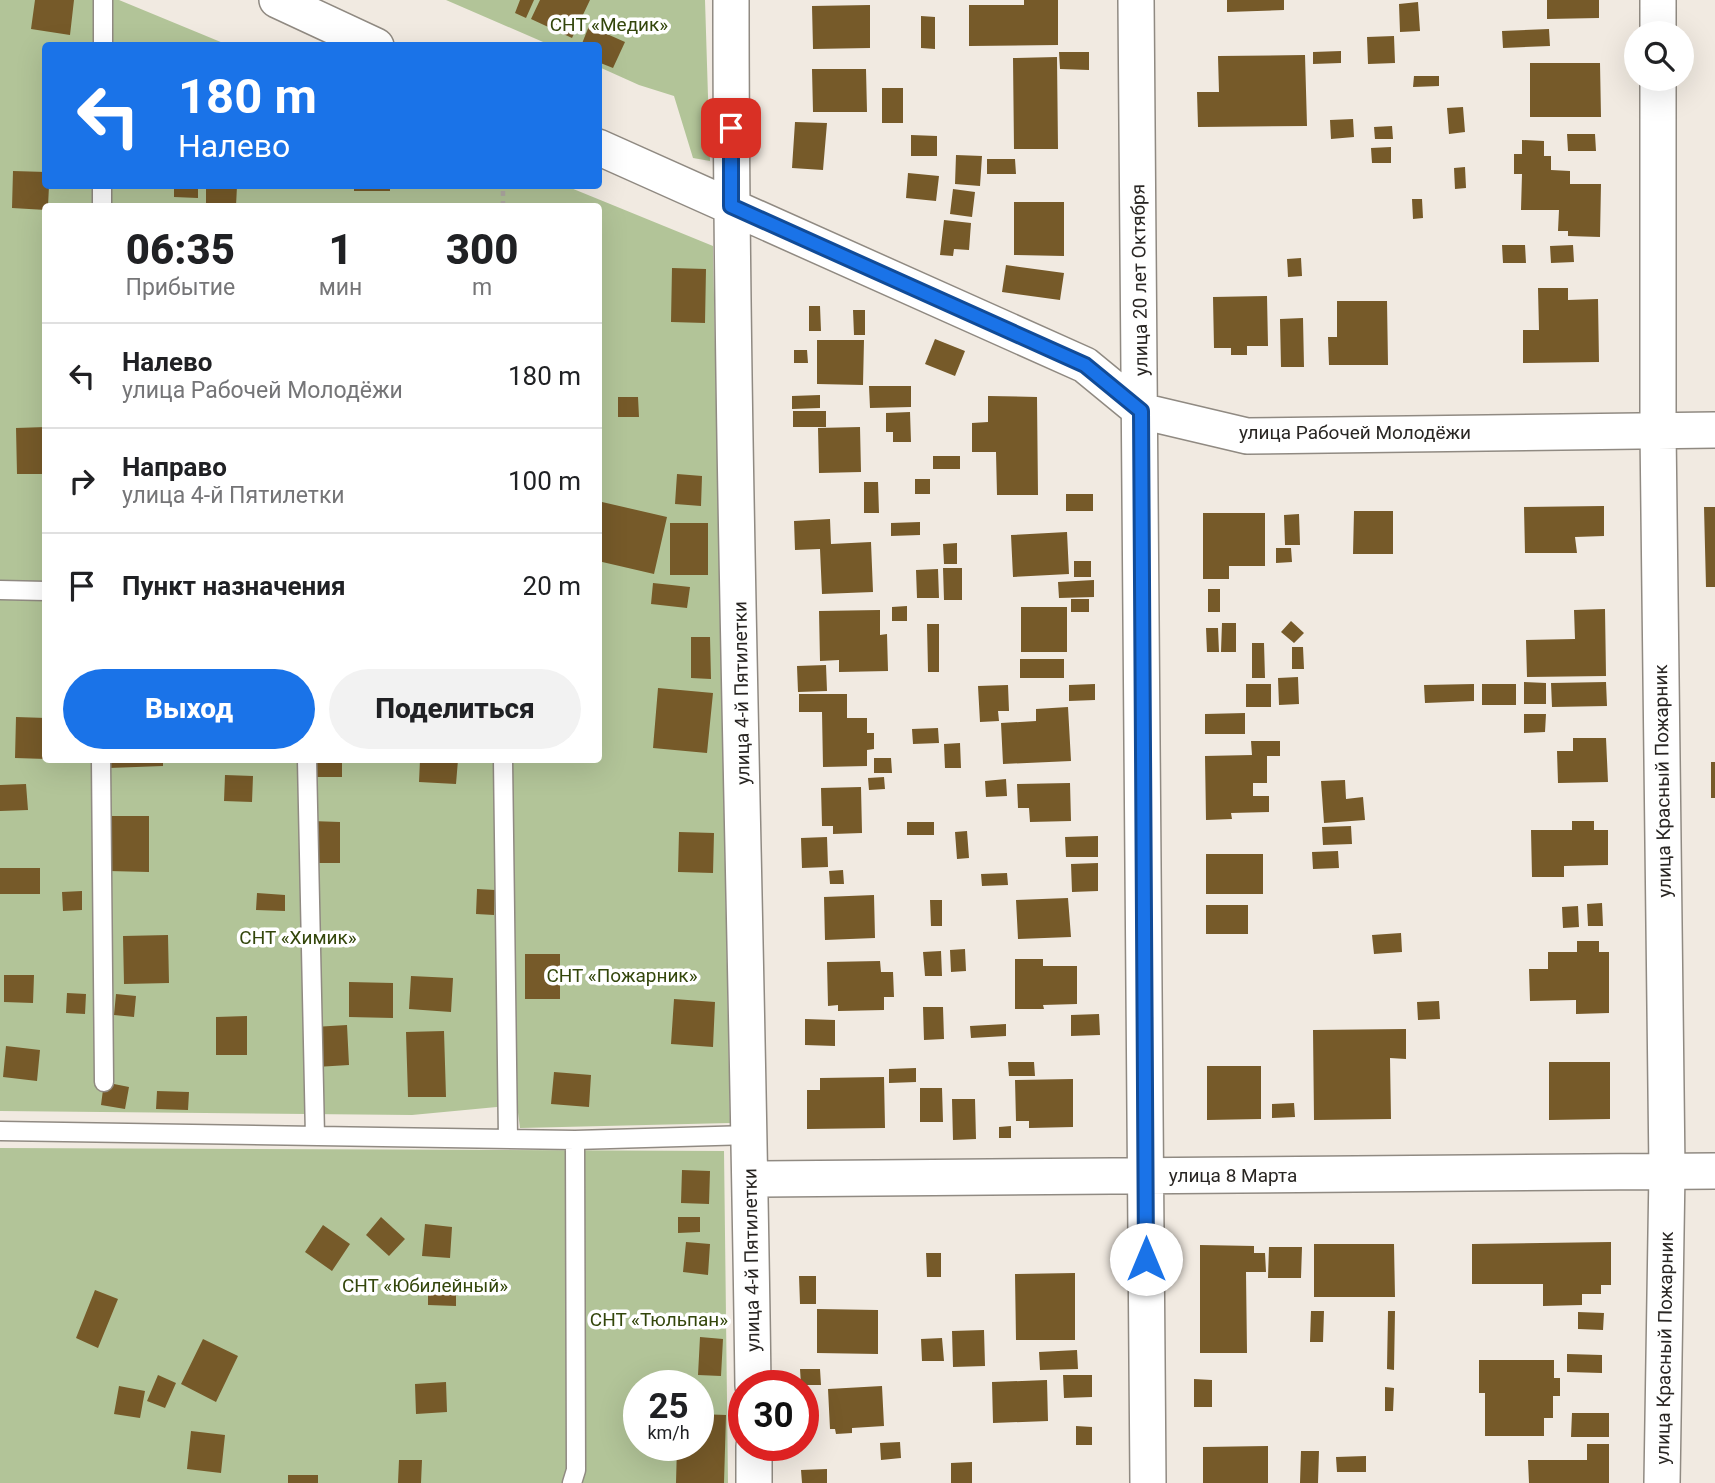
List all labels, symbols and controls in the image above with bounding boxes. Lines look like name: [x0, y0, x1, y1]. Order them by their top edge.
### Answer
park label: СНТ «Медик»: [550, 13, 668, 36]
map controls: [1624, 21, 1694, 91]
button: search: [1624, 21, 1694, 91]
text: 180 m: [178, 68, 317, 125]
icon: left: [63, 70, 154, 161]
pin: [701, 98, 761, 158]
icon: arrive: [712, 109, 750, 147]
text: Налево: [178, 127, 290, 165]
street label: улица 20 лет Октября: [1126, 184, 1153, 376]
text: 06:35: [126, 225, 235, 274]
text: 1: [328, 225, 353, 274]
text: 300: [446, 225, 519, 274]
text: Прибытие: [126, 274, 235, 301]
text: мин: [319, 274, 362, 301]
text: m: [472, 274, 492, 301]
text: Налево: [122, 347, 212, 377]
icon: left: [63, 357, 101, 395]
text: 180 m: [508, 361, 581, 391]
text: улица Рабочей Молодёжи: [122, 377, 403, 404]
street label: улица Рабочей Молодёжи: [1239, 421, 1471, 444]
text: Направо: [122, 452, 227, 482]
icon: right: [63, 462, 101, 500]
text: 100 m: [508, 466, 581, 496]
text: улица 4-й Пятилетки: [122, 482, 345, 509]
icon: arrive: [63, 567, 101, 605]
text: Пункт назначения: [122, 571, 346, 601]
text: 20 m: [523, 571, 581, 601]
street label: улица 4-й Пятилетки: [728, 601, 755, 785]
street label: улица Красный Пожарник: [1649, 664, 1676, 898]
button: Выход: [63, 669, 315, 749]
button: Поделиться: [329, 669, 581, 749]
park label: СНТ «Химик»: [239, 926, 357, 949]
park label: СНТ «Пожарник»: [546, 964, 698, 987]
street label: улица 8 Марта: [1169, 1164, 1297, 1187]
street label: улица 4-й Пятилетки: [738, 1168, 765, 1352]
position arrow: [1109, 1222, 1183, 1296]
street label: улица Красный Пожарник: [1651, 1231, 1678, 1465]
park label: СНТ «Юбилейный»: [342, 1274, 508, 1297]
park label: СНТ «Тюльпан»: [590, 1308, 728, 1331]
speed limit sign: 30: [728, 1370, 819, 1461]
text: 25: [648, 1386, 689, 1427]
text: km/h: [647, 1422, 690, 1443]

